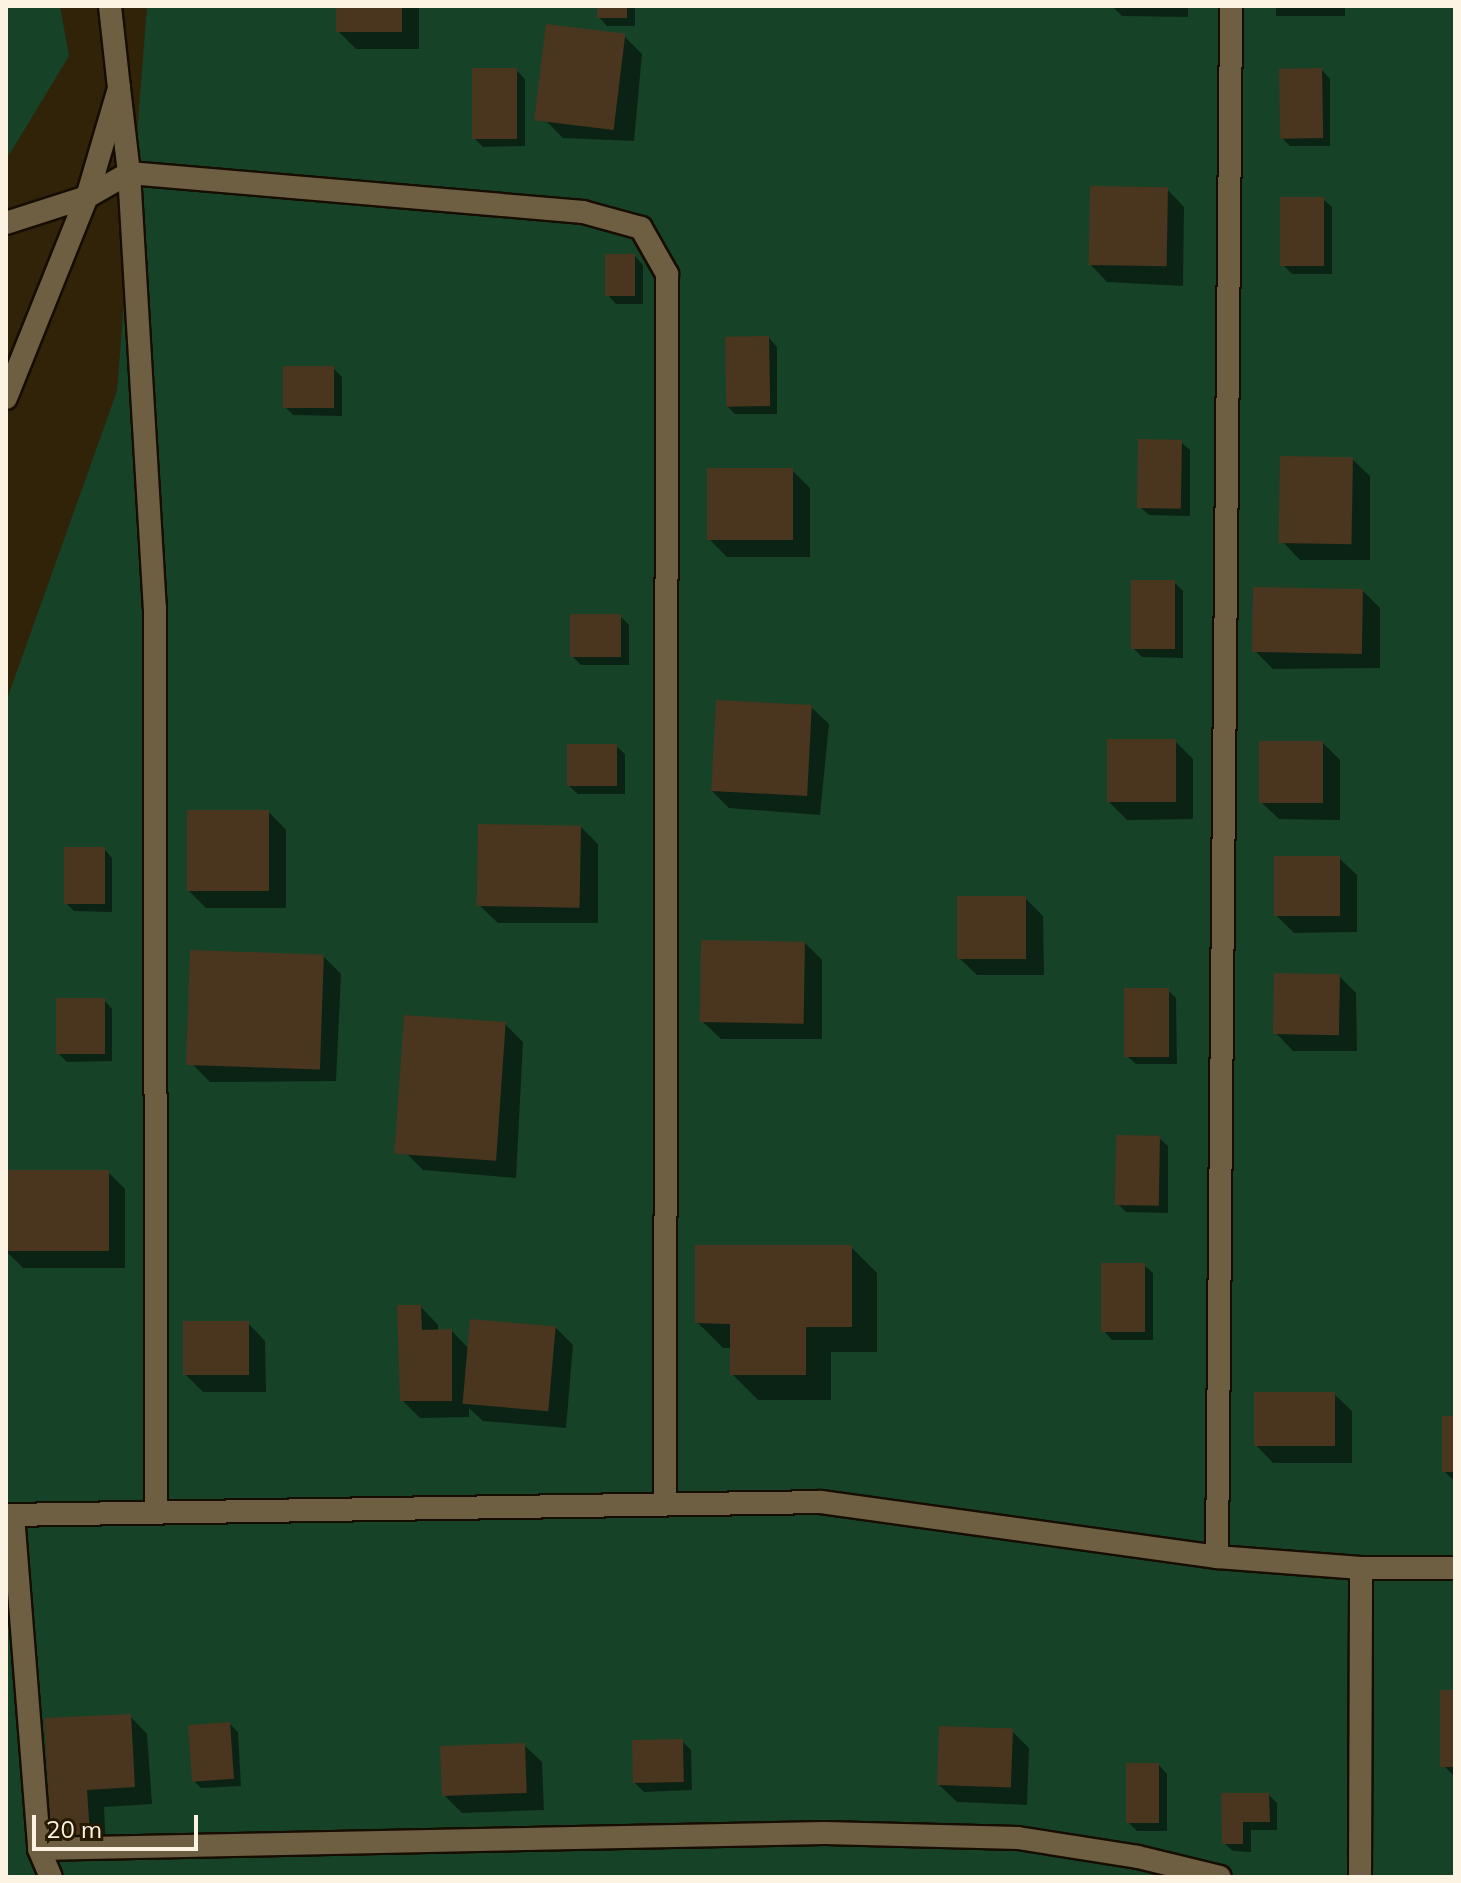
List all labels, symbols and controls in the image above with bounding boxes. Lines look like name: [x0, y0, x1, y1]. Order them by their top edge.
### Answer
scale bar: [36, 1799, 202, 1849]
text: 20 m: [46, 1814, 102, 1844]

